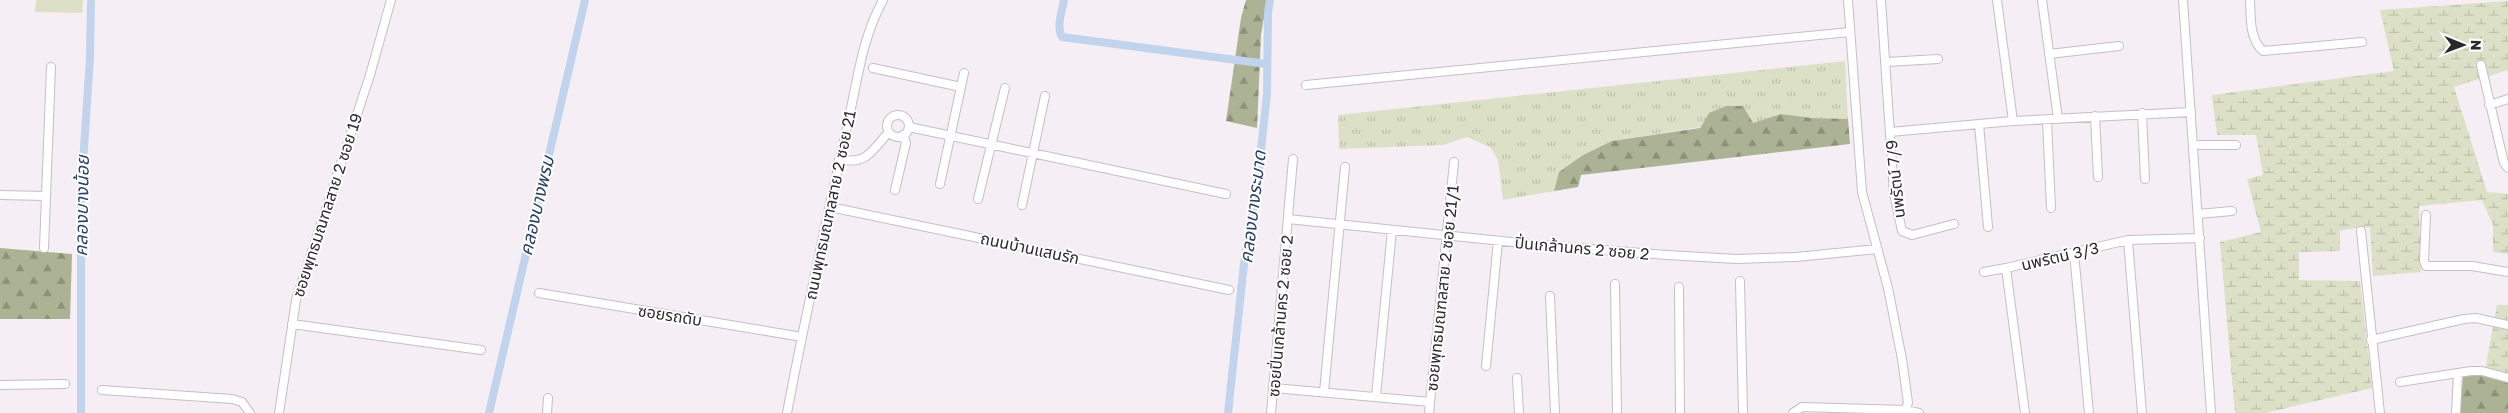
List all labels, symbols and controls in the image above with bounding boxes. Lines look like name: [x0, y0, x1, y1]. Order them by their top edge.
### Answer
north arrow: [2438, 20, 2488, 70]
text: N: [2468, 40, 2485, 51]
street label: ถนนพุทธมณฑลสาย 2 ซอย 21: [800, 108, 860, 302]
street label: ซอยพุทธมณฑลสาย 2 ซอย 19: [288, 111, 366, 299]
street label: นพรัตน์ 7/9: [1881, 139, 1909, 219]
water label: คลองบางระมาด: [1234, 148, 1270, 265]
water label: คลองบางพรม: [514, 152, 559, 258]
water label: คลองบางน้อย: [69, 154, 93, 257]
street label: ซอยพุทธมณฑลสาย 2 ซอย 21/1: [1421, 184, 1463, 392]
street label: ถนนบ้านแสนรัก: [979, 228, 1081, 268]
street label: ปิ่นเกล้านคร 2 ซอย 2: [1514, 232, 1650, 264]
street label: ซอยปิ่นเกล้านคร 2 ซอย 2: [1263, 234, 1297, 398]
street label: นพรัตน์ 3/3: [2019, 237, 2101, 275]
street label: ซอยรถดับ: [637, 300, 703, 330]

